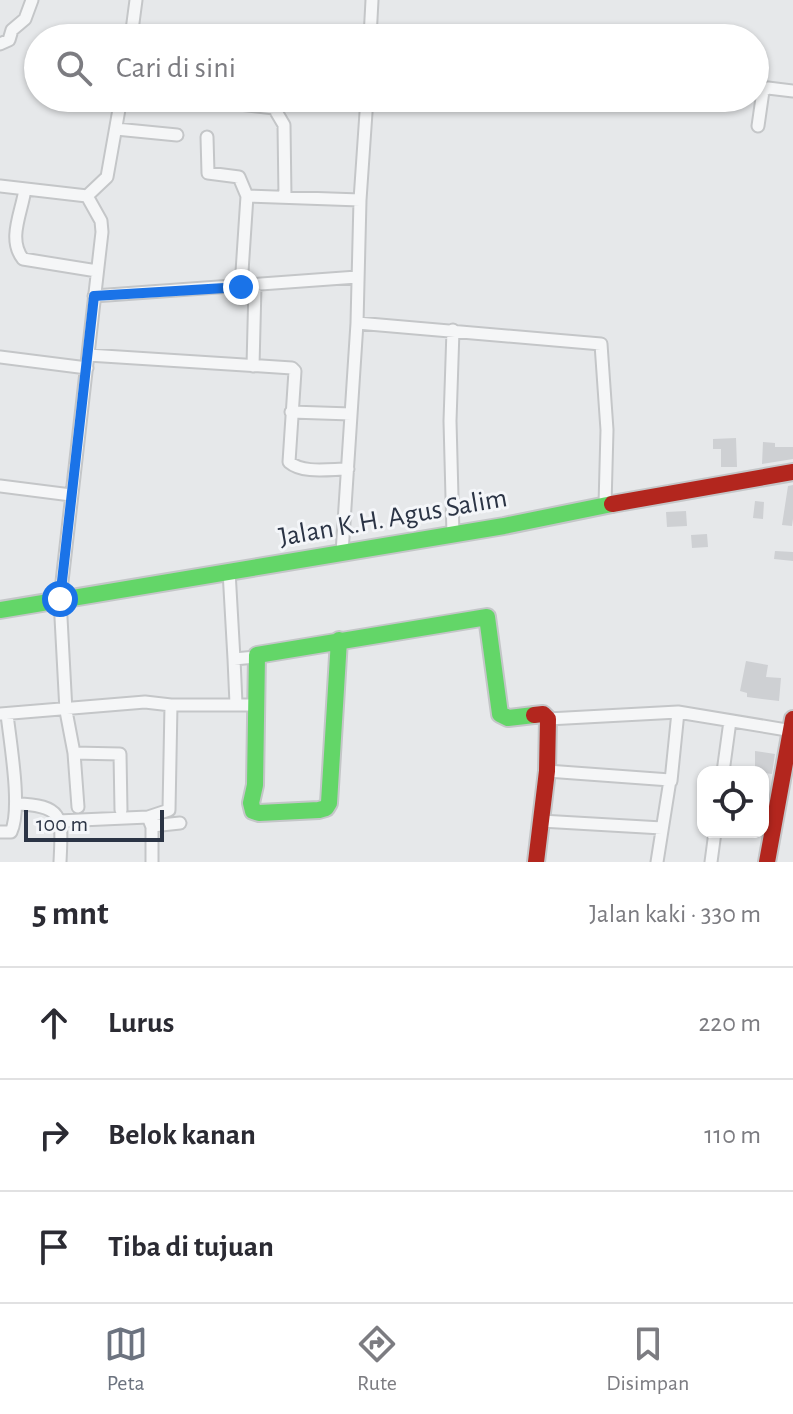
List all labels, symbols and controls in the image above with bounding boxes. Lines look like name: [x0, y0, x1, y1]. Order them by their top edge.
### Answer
search box: [24, 24, 769, 112]
icon: search: [52, 46, 96, 90]
text: Cari di sini: [116, 53, 236, 83]
route end: [223, 269, 259, 305]
street label: Jalan K.H. Agus Salim: [277, 484, 509, 552]
route start: [42, 581, 78, 617]
map controls: [697, 766, 769, 838]
button: locate: [697, 766, 769, 838]
scale bar: [24, 806, 164, 842]
text: 100 m: [36, 813, 88, 835]
text: 5 mnt: [32, 897, 109, 931]
text: Jalan kaki · 330 m: [589, 901, 761, 927]
icon: ahead: [32, 1001, 76, 1045]
text: Lurus: [108, 1008, 174, 1038]
text: 220 m: [699, 1010, 761, 1036]
icon: right: [32, 1113, 76, 1157]
text: Belok kanan: [108, 1120, 256, 1150]
text: 110 m: [704, 1122, 761, 1148]
icon: arrive: [32, 1225, 76, 1269]
text: Tiba di tujuan: [108, 1232, 274, 1262]
tab: Peta: [104, 1322, 148, 1396]
tab: Rute: [355, 1322, 399, 1396]
tab: Disimpan: [606, 1322, 689, 1396]

